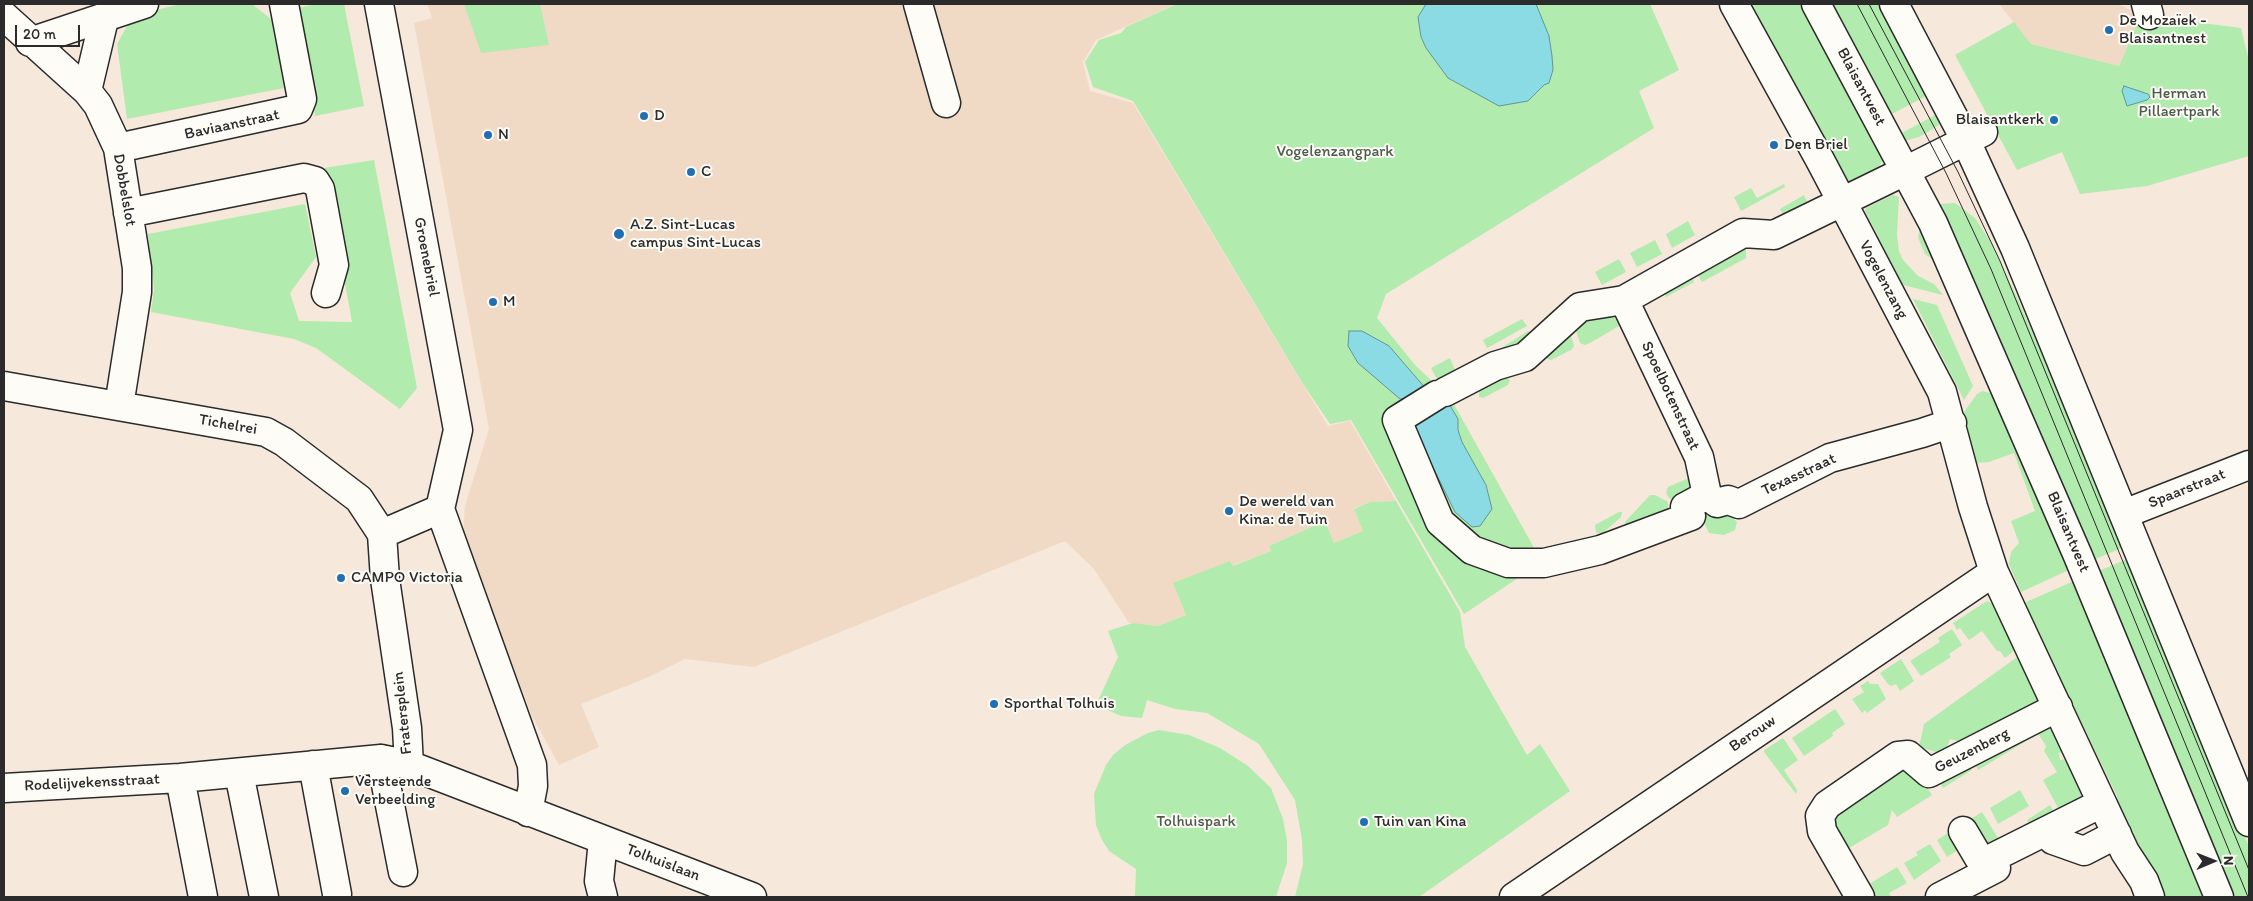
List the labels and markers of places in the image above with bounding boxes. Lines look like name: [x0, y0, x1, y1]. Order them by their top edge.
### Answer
place label: De Mozaïek - Blaisantnest: [2119, 11, 2207, 49]
marker: De Mozaïek - Blaisantnest: [2103, 24, 2115, 36]
place label: D: [654, 106, 665, 126]
marker: D: [638, 110, 650, 122]
place label: Blaisantkerk: [1956, 110, 2044, 130]
marker: Blaisantkerk: [2048, 114, 2060, 126]
place label: N: [498, 125, 509, 145]
marker: N: [482, 129, 494, 141]
place label: Den Briel: [1784, 135, 1848, 155]
marker: Den Briel: [1768, 139, 1780, 151]
place label: C: [701, 162, 711, 182]
marker: C: [685, 166, 697, 178]
place label: A.Z. Sint-Lucas campus Sint-Lucas: [630, 215, 761, 253]
marker: A.Z. Sint-Lucas campus Sint-Lucas: [612, 227, 626, 241]
place label: M: [503, 292, 516, 312]
marker: M: [487, 296, 499, 308]
place label: De wereld van Kina: de Tuin: [1239, 492, 1334, 530]
marker: De wereld van Kina: de Tuin: [1223, 505, 1235, 517]
place label: CAMPO Victoria: [351, 568, 463, 588]
marker: CAMPO Victoria: [335, 572, 347, 584]
place label: Sporthal Tolhuis: [1004, 694, 1115, 714]
marker: Sporthal Tolhuis: [988, 698, 1000, 710]
place label: Versteende Verbeelding: [355, 772, 436, 810]
marker: Versteende Verbeelding: [339, 785, 351, 797]
place label: Tuin van Kina: [1374, 812, 1466, 832]
marker: Tuin van Kina: [1358, 816, 1370, 828]

